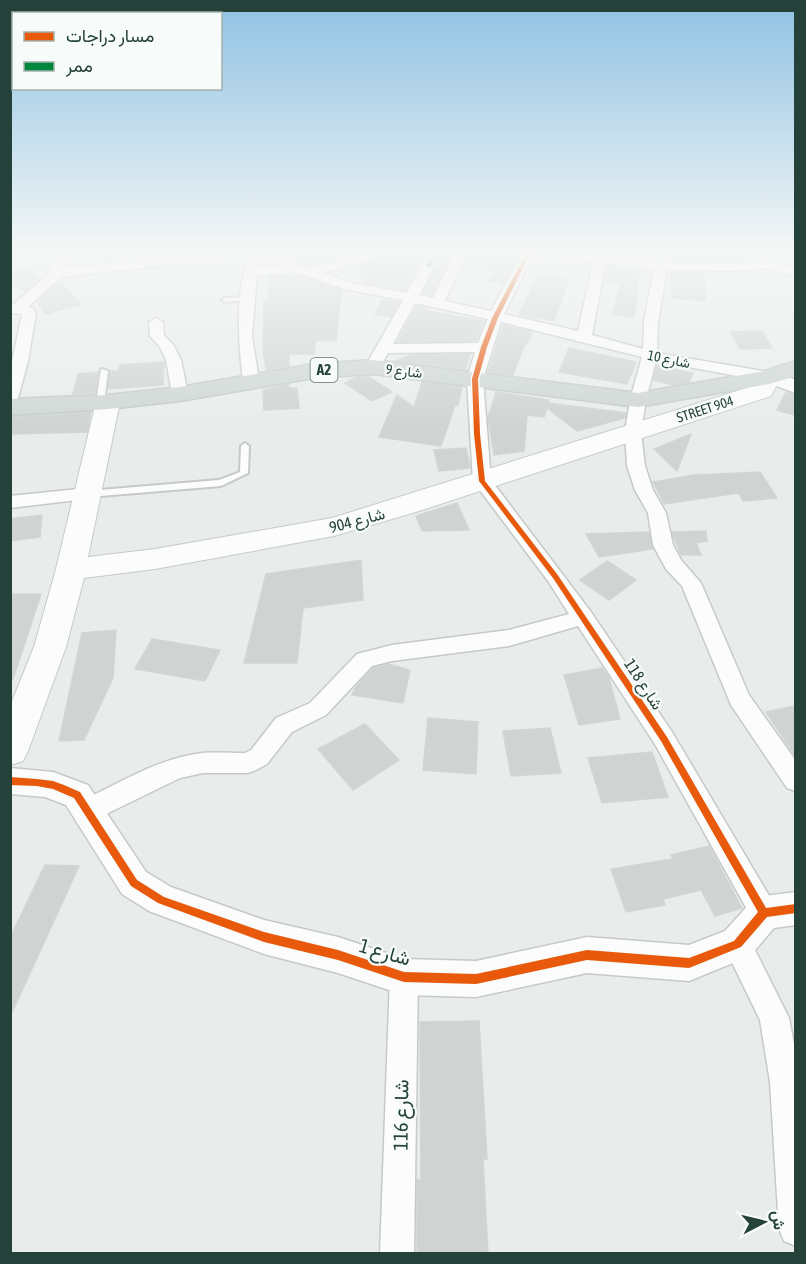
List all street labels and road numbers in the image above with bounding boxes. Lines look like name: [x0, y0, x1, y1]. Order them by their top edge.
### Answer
street label: شارع 10: [646, 347, 692, 374]
road number: A2: [310, 358, 338, 382]
street label: شارع 9: [384, 361, 423, 384]
street label: STREET 904: [675, 392, 736, 426]
street label: شارع 904: [327, 504, 388, 539]
street label: شارع 118: [618, 655, 667, 714]
street label: شارع 1: [356, 933, 413, 973]
street label: شارع 116: [388, 1079, 416, 1151]

